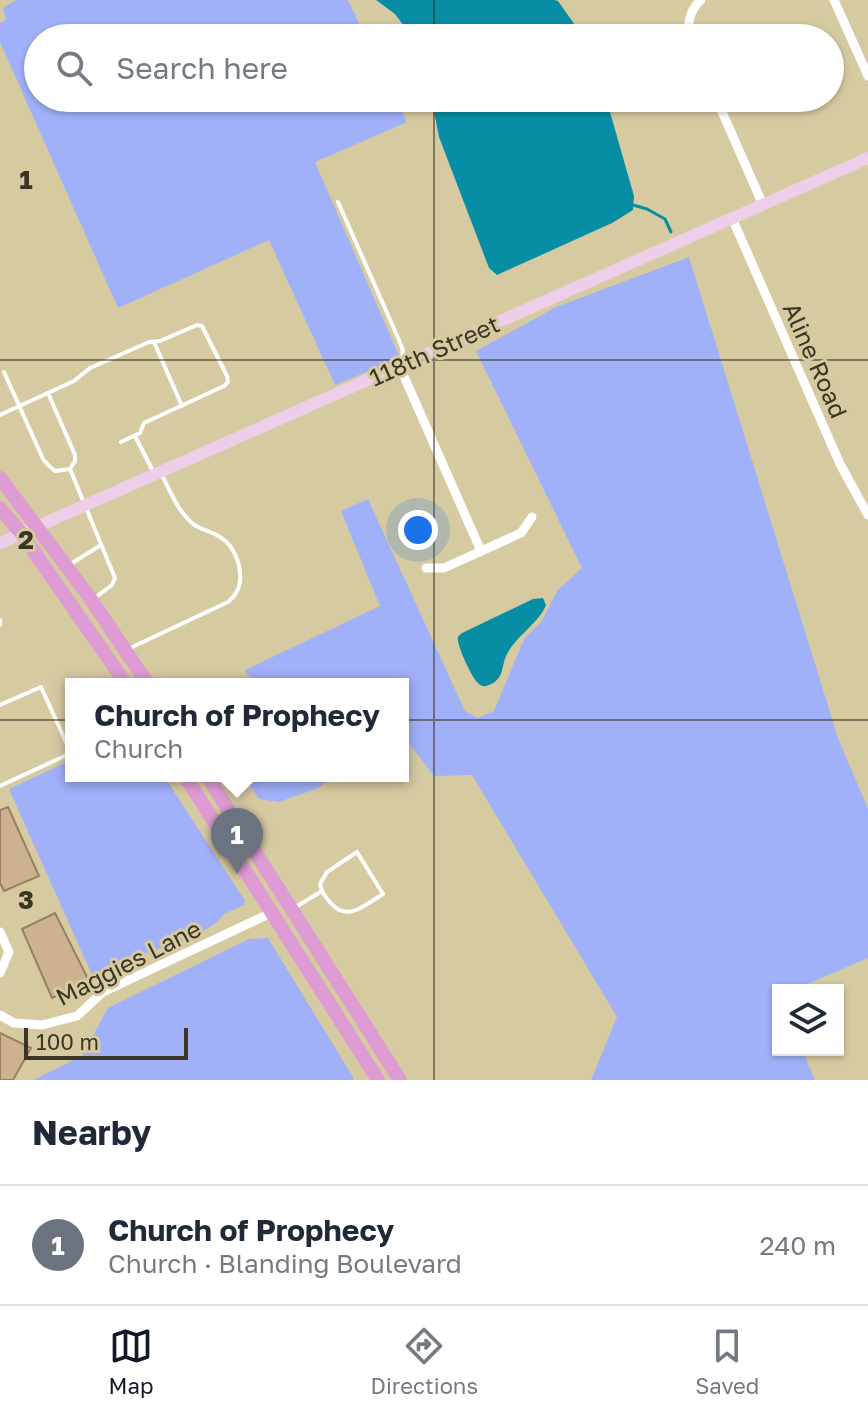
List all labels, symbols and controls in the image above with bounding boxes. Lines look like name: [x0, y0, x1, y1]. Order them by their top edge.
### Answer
search box: [24, 24, 844, 112]
icon: search: [52, 46, 96, 90]
text: Search here: [116, 50, 288, 86]
text: 1: [19, 164, 33, 195]
street label: Aline Road: [778, 298, 854, 422]
street label: 118th Street: [364, 308, 504, 392]
your location: [398, 510, 438, 550]
text: 2: [18, 524, 34, 555]
popup: [65, 678, 409, 782]
text: Church of Prophecy: [94, 697, 380, 733]
text: Church: [94, 733, 183, 764]
pin: 1: [211, 808, 263, 874]
text: 3: [18, 884, 34, 915]
street label: Maggies Lane: [51, 913, 205, 1011]
map controls: [772, 984, 844, 1056]
button: layers: [772, 984, 844, 1056]
scale bar: [24, 1024, 188, 1060]
text: 100 m: [36, 1028, 99, 1055]
text: Nearby: [32, 1112, 152, 1152]
text: Church of Prophecy: [108, 1212, 394, 1248]
text: 1: [51, 1230, 65, 1261]
text: 240 m: [759, 1230, 836, 1261]
text: Church · Blanding Boulevard: [108, 1248, 462, 1279]
tab: Map: [109, 1324, 153, 1399]
tab: Directions: [371, 1324, 478, 1399]
tab: Saved: [695, 1324, 759, 1399]

